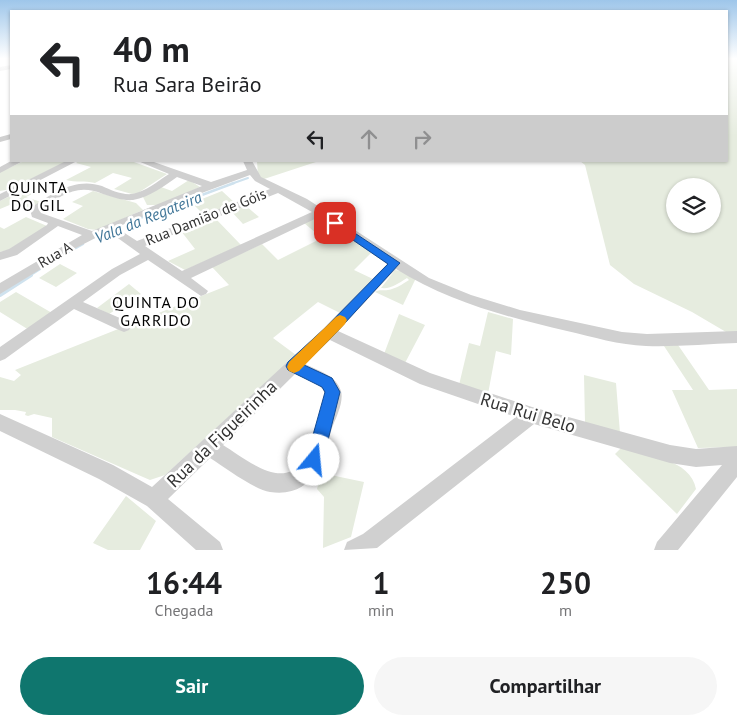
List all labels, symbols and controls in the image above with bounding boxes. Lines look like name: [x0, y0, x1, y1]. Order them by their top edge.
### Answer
text: 40 m: [113, 26, 190, 72]
icon: left: [30, 30, 95, 95]
text: Rua Sara Beirão: [113, 70, 261, 98]
icon: left: [302, 125, 330, 153]
icon: ahead: [355, 125, 383, 153]
icon: right: [408, 125, 436, 153]
district label: QUINTA DO GIL: [8, 177, 68, 215]
map controls: [666, 178, 721, 233]
button: layers: [666, 178, 721, 233]
street label: Rua Damião de Góis: [143, 184, 269, 249]
water label: Vala da Regateira: [92, 186, 205, 248]
pin: [314, 202, 356, 244]
icon: arrive: [321, 209, 349, 237]
street label: Rua A: [34, 237, 76, 272]
district label: QUINTA DO GARRIDO: [112, 292, 200, 330]
street label: Rua da Figueirinha: [162, 375, 282, 492]
street label: Rua Rui Belo: [478, 387, 579, 438]
position arrow: [287, 433, 339, 485]
text: 16:44: [146, 563, 222, 602]
text: 1: [373, 563, 390, 602]
text: 250: [540, 563, 591, 602]
text: Chegada: [155, 600, 213, 620]
text: min: [368, 600, 394, 620]
text: m: [559, 600, 572, 620]
button: Sair: [20, 657, 364, 715]
button: Compartilhar: [374, 657, 717, 715]

